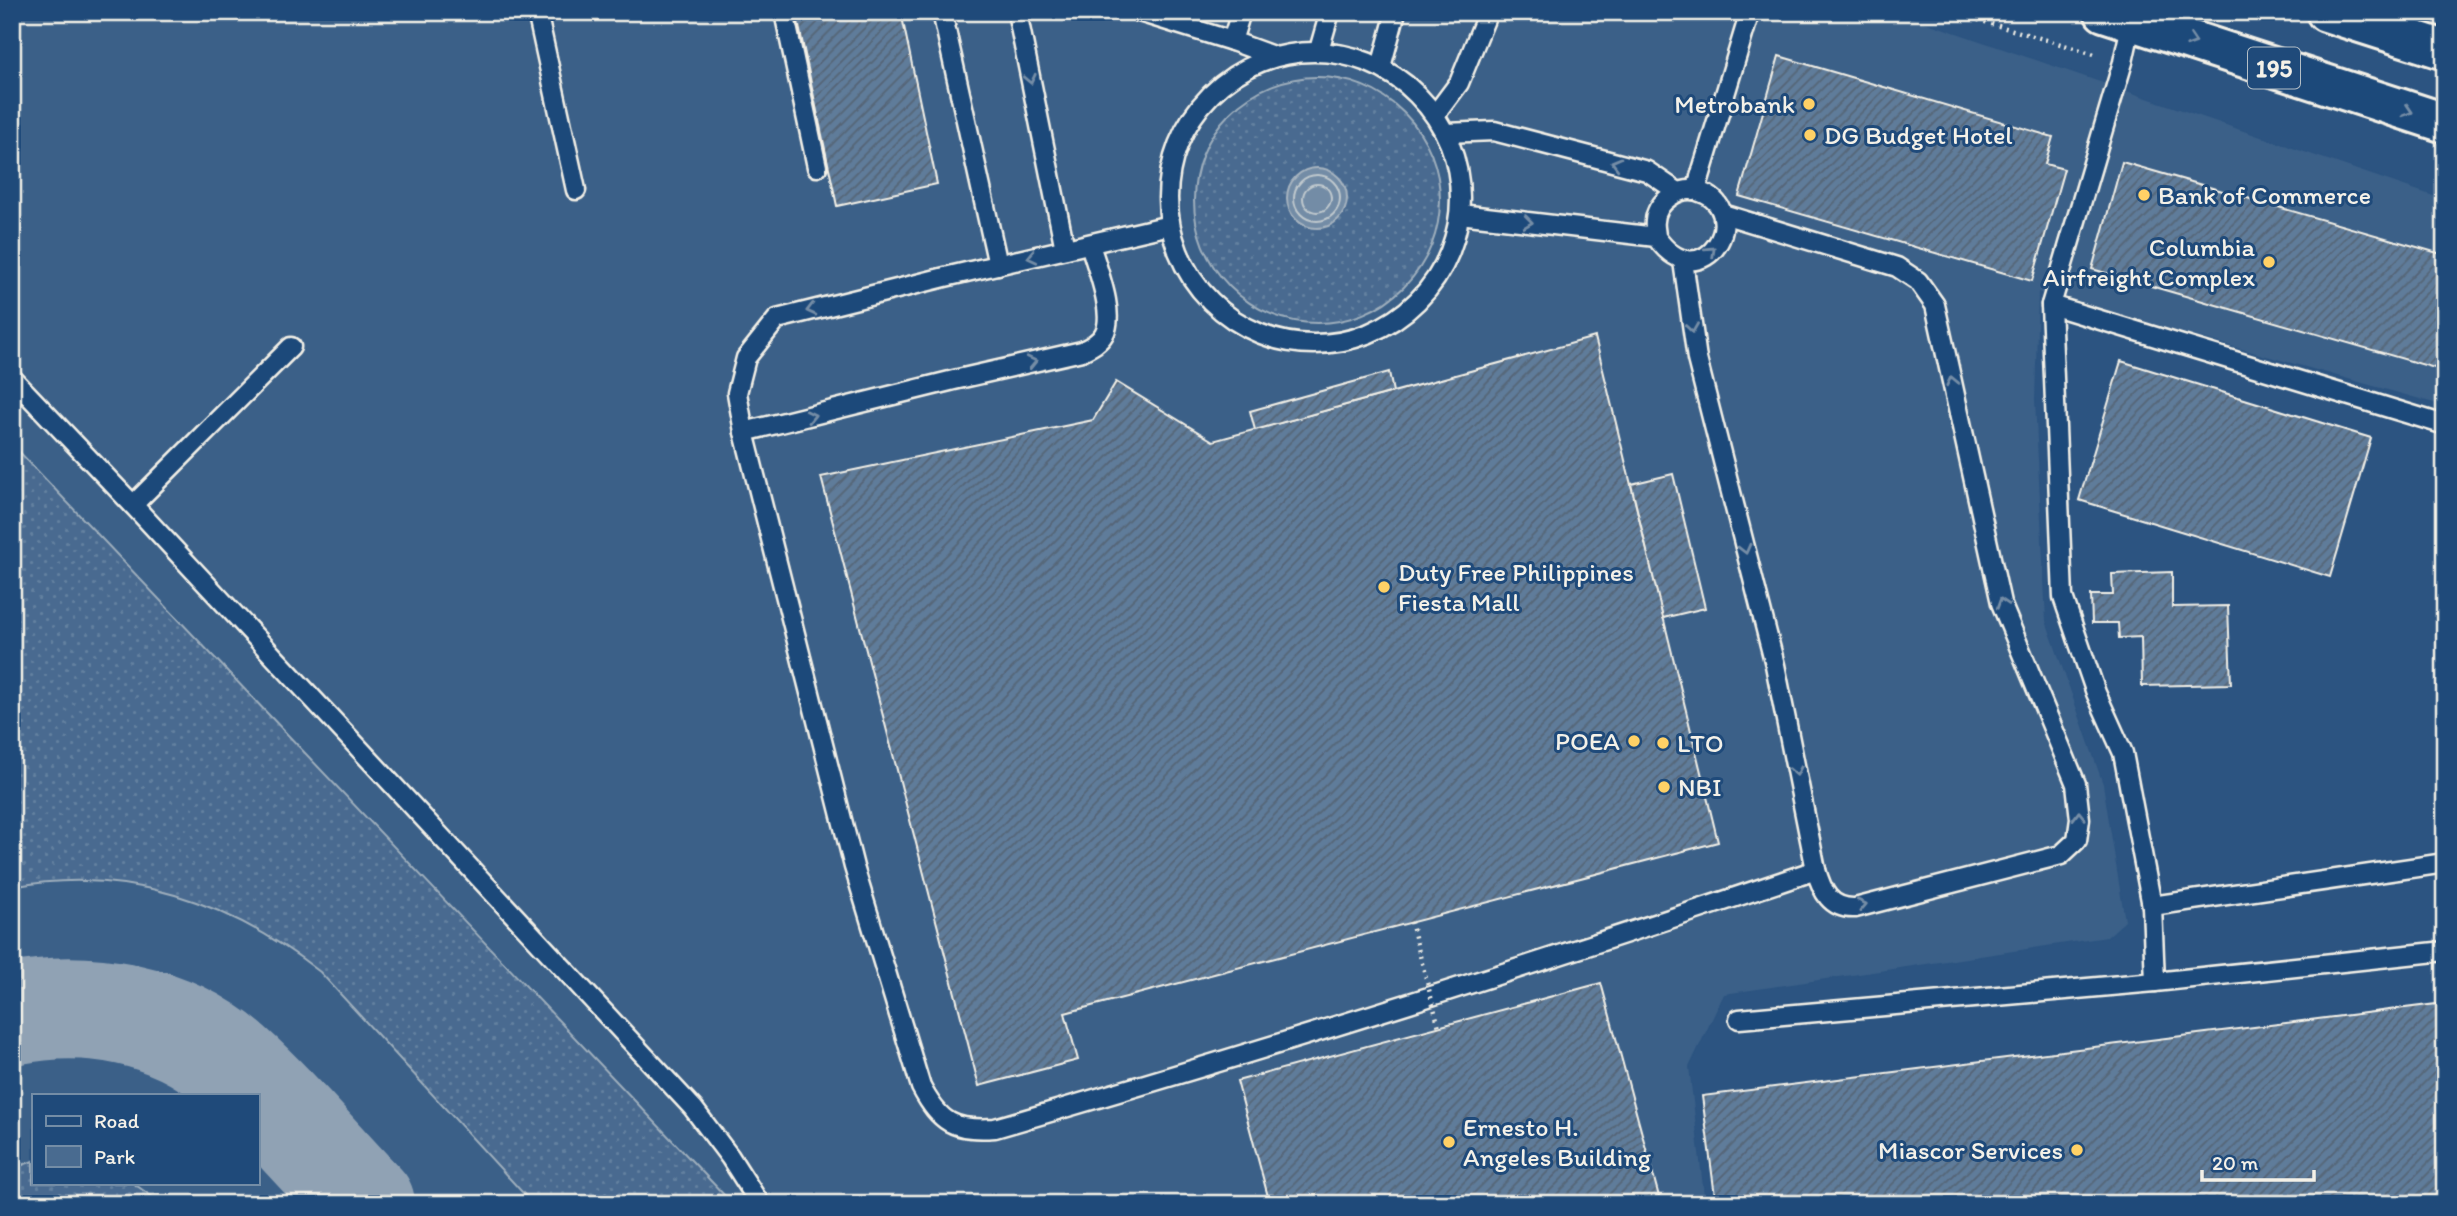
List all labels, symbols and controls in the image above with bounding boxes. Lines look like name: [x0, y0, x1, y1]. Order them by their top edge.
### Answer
one-way arrow: [2185, 33, 2198, 47]
road number: 195: [2248, 47, 2300, 88]
one-way arrow: [1022, 73, 1037, 85]
place label: Metrobank: [1674, 88, 1795, 120]
marker: Metrobank: [1801, 96, 1817, 112]
one-way arrow: [2402, 103, 2414, 118]
place label: DG Budget Hotel: [1824, 119, 2013, 151]
marker: DG Budget Hotel: [1802, 127, 1818, 143]
one-way arrow: [1611, 157, 1623, 172]
place label: Bank of Commerce: [2158, 179, 2371, 211]
marker: Bank of Commerce: [2136, 187, 2152, 203]
one-way arrow: [1522, 215, 1534, 230]
place label: Columbia Airfreight Complex: [2043, 231, 2255, 293]
one-way arrow: [1703, 246, 1716, 259]
one-way arrow: [1026, 249, 1038, 263]
marker: Columbia Airfreight Complex: [2261, 254, 2277, 270]
one-way arrow: [805, 302, 817, 316]
one-way arrow: [1685, 322, 1700, 334]
one-way arrow: [1026, 356, 1038, 370]
one-way arrow: [1945, 375, 1960, 387]
one-way arrow: [805, 410, 817, 425]
one-way arrow: [1737, 543, 1751, 555]
place label: Duty Free Philippines Fiesta Mall: [1398, 556, 1634, 618]
marker: Duty Free Philippines Fiesta Mall: [1376, 579, 1392, 595]
one-way arrow: [1996, 597, 2010, 609]
place label: POEA: [1555, 725, 1620, 757]
place label: LTO: [1677, 727, 1724, 759]
marker: POEA: [1626, 733, 1642, 749]
marker: LTO: [1655, 735, 1671, 751]
one-way arrow: [1787, 765, 1802, 777]
place label: NBI: [1678, 771, 1722, 803]
marker: NBI: [1656, 779, 1672, 795]
one-way arrow: [2071, 810, 2086, 821]
one-way arrow: [1856, 899, 1868, 914]
legend: [32, 1094, 259, 1184]
text: Road: [94, 1108, 140, 1133]
place label: Ernesto H. Angeles Building: [1463, 1111, 1652, 1173]
marker: Ernesto H. Angeles Building: [1441, 1134, 1457, 1150]
place label: Miascor Services: [1878, 1134, 2063, 1166]
scale bar: [2202, 1139, 2314, 1183]
marker: Miascor Services: [2069, 1142, 2085, 1158]
text: Park: [94, 1144, 136, 1169]
text: 20 m: [2212, 1150, 2259, 1175]

